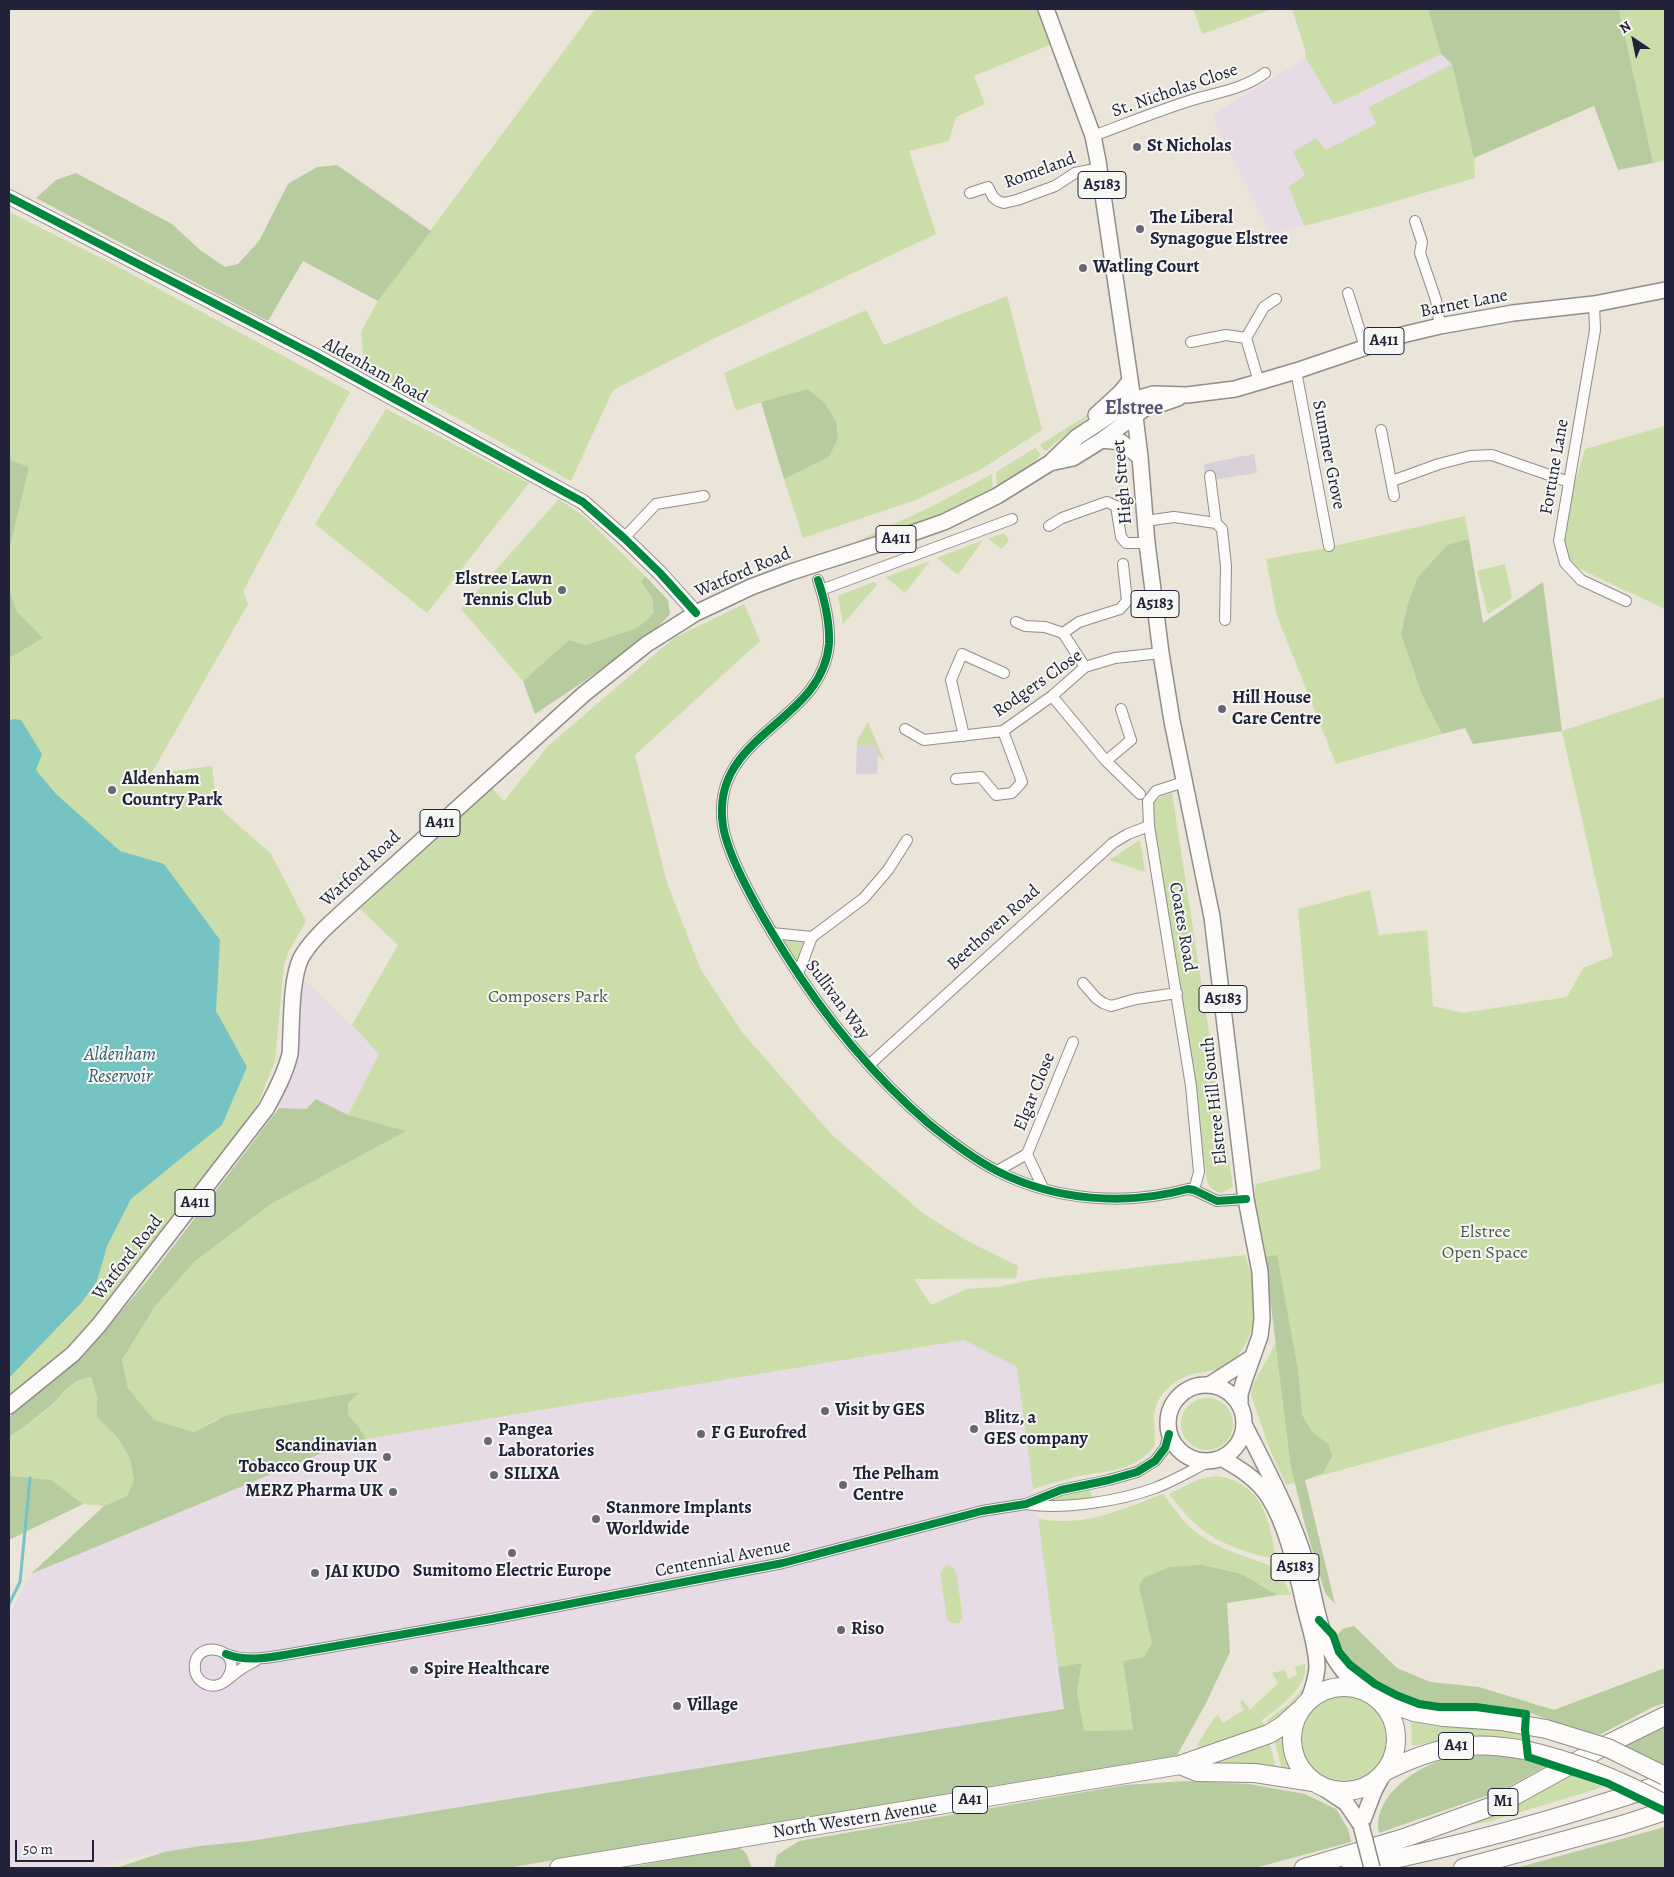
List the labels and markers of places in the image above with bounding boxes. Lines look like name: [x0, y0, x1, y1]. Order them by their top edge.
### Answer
place label: St Nicholas: [1147, 136, 1232, 158]
marker: St Nicholas: [1131, 141, 1143, 153]
place label: The Liberal Synagogue Elstree: [1150, 208, 1288, 250]
marker: The Liberal Synagogue Elstree: [1134, 223, 1146, 235]
place label: Watling Court: [1093, 257, 1199, 279]
marker: Watling Court: [1077, 262, 1089, 274]
place label: Elstree Lawn Tennis Club: [455, 569, 552, 612]
marker: Elstree Lawn Tennis Club: [556, 584, 568, 596]
place label: Hill House Care Centre: [1232, 688, 1321, 731]
marker: Hill House Care Centre: [1216, 703, 1228, 715]
place label: Aldenham Country Park: [122, 769, 222, 812]
marker: Aldenham Country Park: [106, 784, 118, 796]
place label: Visit by GES: [835, 1400, 925, 1422]
marker: Visit by GES: [819, 1405, 831, 1417]
place label: Blitz, a GES company: [984, 1408, 1088, 1450]
place label: Pangea Laboratories: [498, 1420, 594, 1462]
place label: F G Eurofred: [711, 1423, 807, 1445]
marker: Blitz, a GES company: [968, 1423, 980, 1435]
marker: F G Eurofred: [695, 1428, 707, 1440]
marker: Pangea Laboratories: [482, 1435, 494, 1447]
place label: Scandinavian Tobacco Group UK: [239, 1436, 377, 1478]
marker: Scandinavian Tobacco Group UK: [381, 1451, 393, 1463]
place label: SILIXA: [504, 1464, 560, 1486]
place label: The Pelham Centre: [853, 1464, 939, 1506]
marker: SILIXA: [488, 1469, 500, 1481]
marker: The Pelham Centre: [837, 1479, 849, 1491]
place label: MERZ Pharma UK: [245, 1481, 383, 1503]
marker: MERZ Pharma UK: [387, 1486, 399, 1498]
place label: Stanmore Implants Worldwide: [606, 1498, 752, 1540]
marker: Stanmore Implants Worldwide: [590, 1513, 602, 1525]
marker: Sumitomo Electric Europe: [506, 1547, 518, 1559]
place label: Sumitomo Electric Europe: [413, 1561, 611, 1583]
place label: JAI KUDO: [325, 1562, 400, 1584]
marker: JAI KUDO: [309, 1567, 321, 1579]
place label: Riso: [851, 1619, 884, 1641]
marker: Riso: [835, 1624, 847, 1636]
place label: Spire Healthcare: [424, 1659, 550, 1681]
marker: Spire Healthcare: [408, 1664, 420, 1676]
place label: Village: [687, 1695, 738, 1717]
marker: Village: [671, 1700, 683, 1712]

